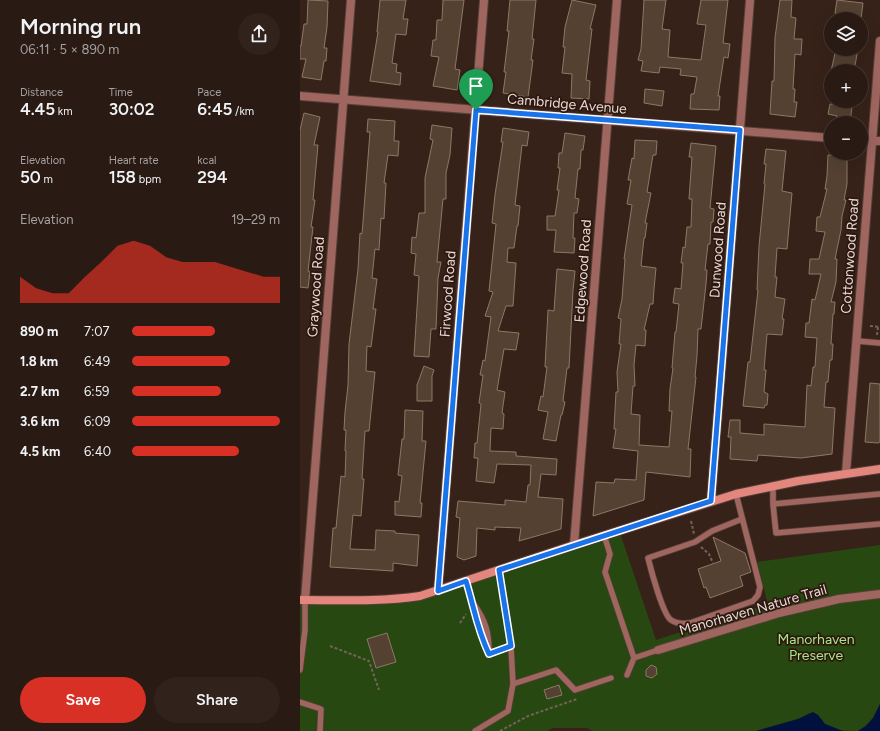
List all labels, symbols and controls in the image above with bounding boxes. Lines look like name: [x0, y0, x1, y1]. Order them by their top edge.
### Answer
map controls: [824, 12, 868, 160]
button: layers: [824, 12, 868, 56]
text: Morning run: [20, 13, 141, 40]
button: share: [238, 13, 280, 55]
text: 06:11 · 5 × 890 m: [20, 42, 119, 57]
button: +: [824, 64, 868, 108]
pin: [459, 69, 493, 110]
icon: arrive: [465, 75, 487, 97]
text: Distance: [20, 86, 63, 99]
text: Time: [109, 86, 133, 99]
text: Pace: [197, 86, 221, 99]
street label: Cambridge Avenue: [506, 90, 628, 118]
text: 4.45: [20, 99, 55, 119]
text: 30:02: [109, 99, 154, 119]
text: 6:45: [197, 99, 232, 119]
text: km: [55, 105, 73, 118]
text: /km: [232, 105, 254, 118]
button: −: [824, 116, 868, 160]
text: Elevation: [20, 154, 65, 167]
text: Heart rate: [109, 154, 159, 167]
text: kcal: [197, 154, 217, 167]
text: 50: [20, 167, 41, 187]
text: 158: [109, 167, 136, 187]
text: 294: [197, 167, 227, 187]
text: m: [41, 173, 53, 186]
text: bpm: [136, 173, 161, 186]
street label: Cottonwood Road: [837, 198, 863, 314]
street label: Dunwood Road: [706, 201, 730, 299]
text: Elevation: [20, 212, 73, 227]
text: 19–29 m: [231, 212, 280, 227]
street label: Edgewood Road: [571, 219, 595, 323]
street label: Graywood Road: [304, 236, 328, 338]
street label: Firwood Road: [437, 250, 459, 338]
text: 890 m: [20, 324, 58, 339]
text: 7:07: [84, 324, 110, 339]
text: 1.8 km: [20, 354, 58, 369]
text: 6:49: [84, 354, 110, 369]
text: 2.7 km: [20, 384, 59, 399]
text: 6:59: [84, 384, 109, 399]
text: 3.6 km: [20, 414, 59, 429]
text: 6:09: [84, 414, 110, 429]
text: 4.5 km: [20, 444, 60, 459]
text: 6:40: [84, 444, 111, 459]
street label: Manorhaven Nature Trail: [677, 581, 829, 639]
park label: Manorhaven Preserve: [777, 631, 855, 664]
button: Save: [20, 677, 146, 723]
button: Share: [154, 677, 280, 723]

